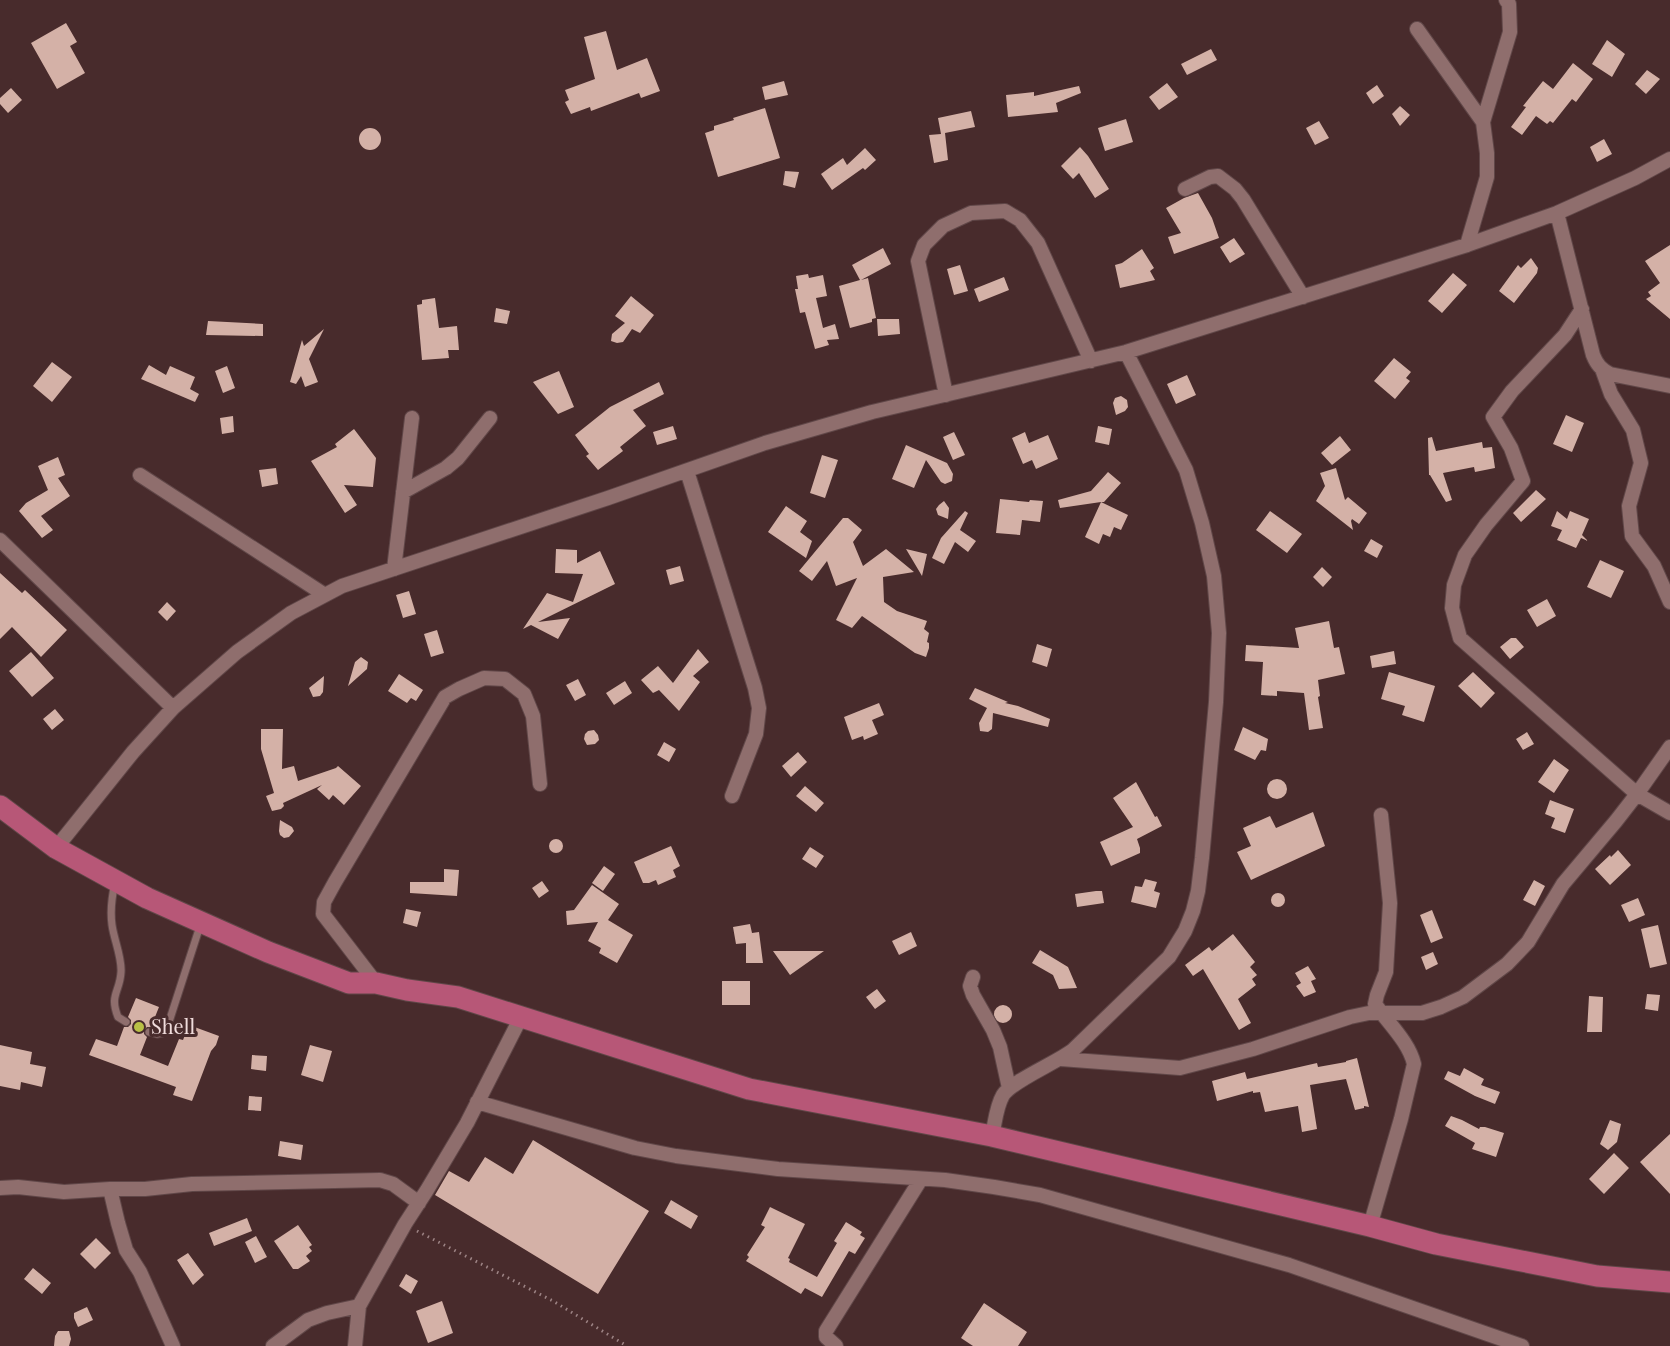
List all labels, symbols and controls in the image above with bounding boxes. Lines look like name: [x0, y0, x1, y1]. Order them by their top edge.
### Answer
place label: Shell: [151, 1012, 195, 1039]
marker: Shell: [132, 1020, 146, 1034]

